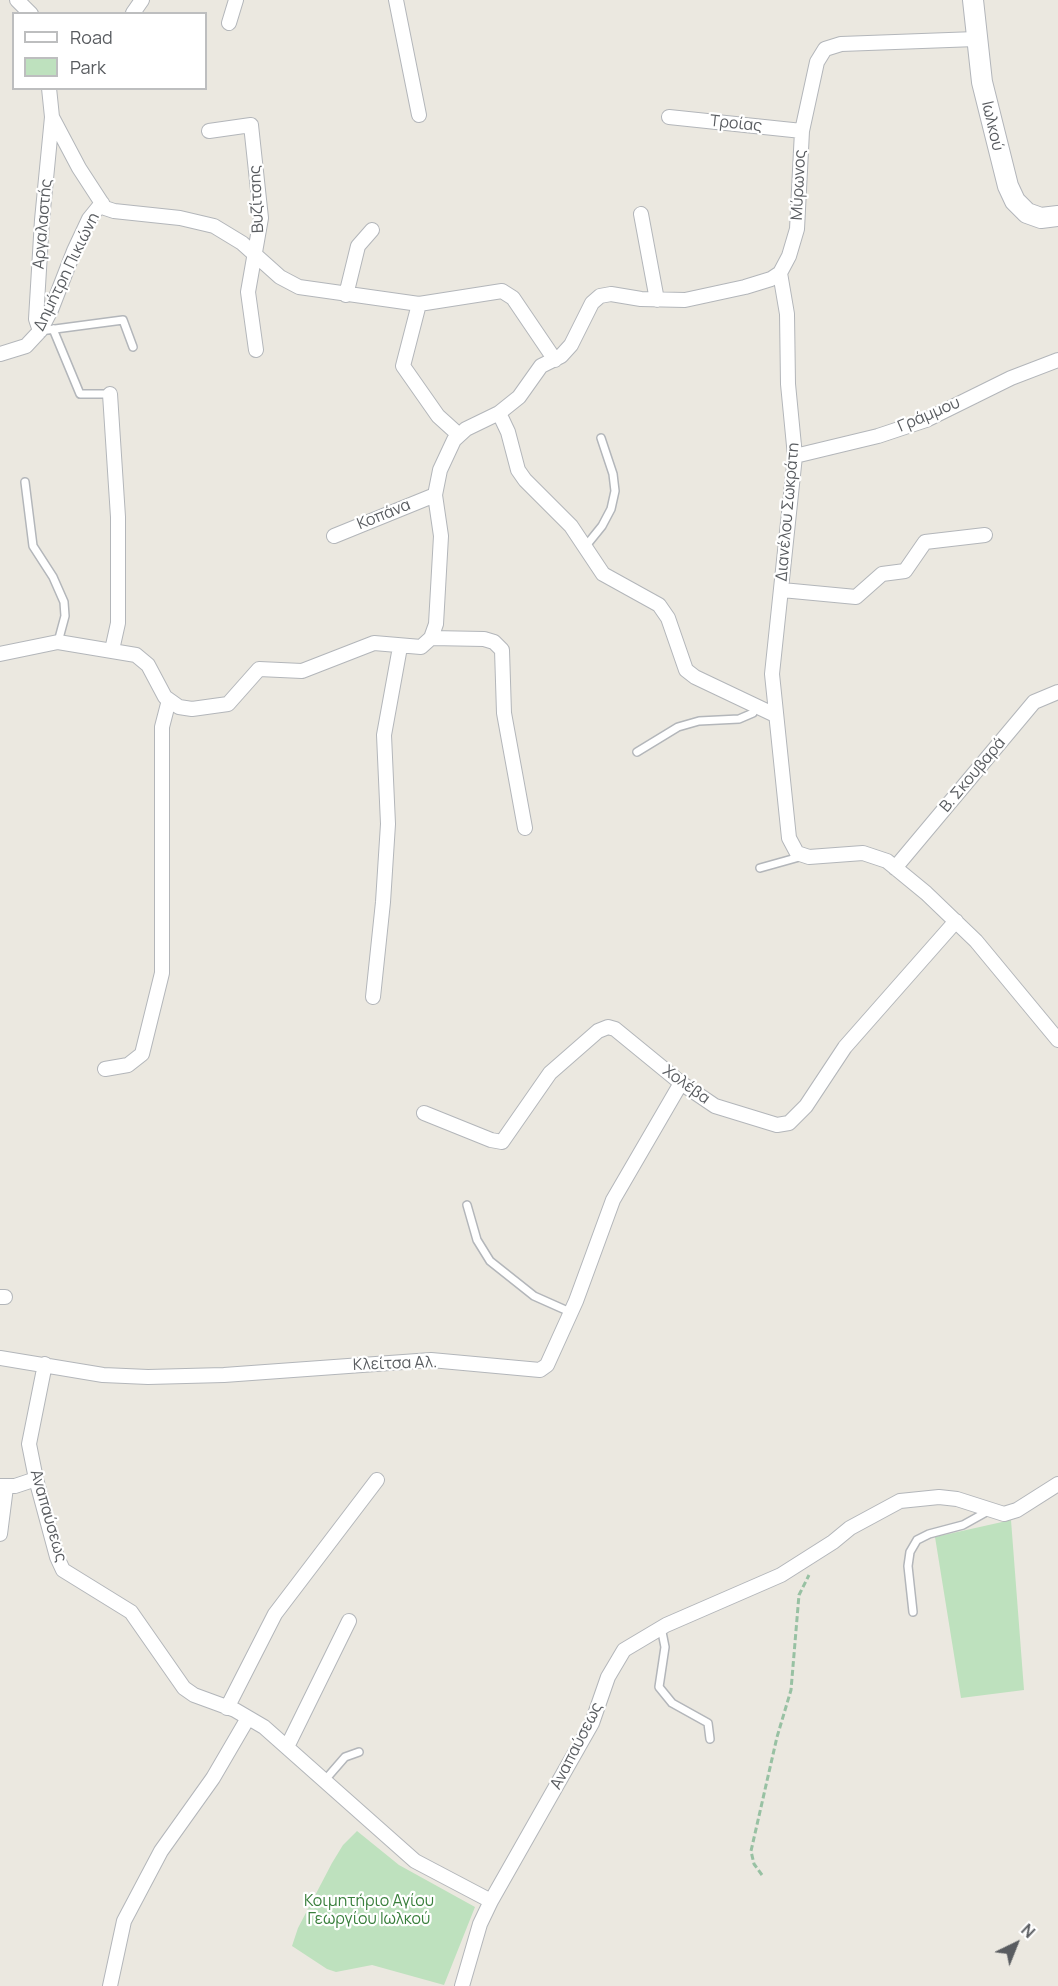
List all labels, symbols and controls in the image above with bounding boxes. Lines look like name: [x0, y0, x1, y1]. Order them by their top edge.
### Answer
legend: [12, 12, 207, 90]
text: Road: [70, 25, 113, 49]
text: Park: [70, 55, 106, 79]
street label: Ιωλκού: [977, 99, 1007, 153]
street label: Τροίας: [709, 112, 763, 136]
street label: Μύρωνος: [788, 149, 810, 221]
street label: Βυζίτσης: [246, 165, 268, 233]
street label: Αργαλαστής: [29, 178, 57, 270]
street label: Δημήτρη Πικιώνη: [30, 210, 104, 334]
street label: Γράμμου: [895, 393, 963, 437]
street label: Διανέλου Σωκράτη: [772, 442, 804, 582]
street label: Κοπάνα: [355, 496, 413, 534]
street label: Β. Σκουβαρά: [936, 734, 1010, 816]
street label: Χολέβα: [659, 1061, 713, 1109]
street label: Κλείτσα Αλ.: [353, 1353, 437, 1375]
street label: Αναπαύσεως: [26, 1468, 70, 1564]
street label: Αναπαύσεως: [547, 1699, 607, 1793]
park label: Κοιμητήριο Αγίου Γεωργίου Ιωλκού: [304, 1892, 434, 1930]
north arrow: [986, 1914, 1046, 1974]
text: N: [1017, 1919, 1040, 1943]

